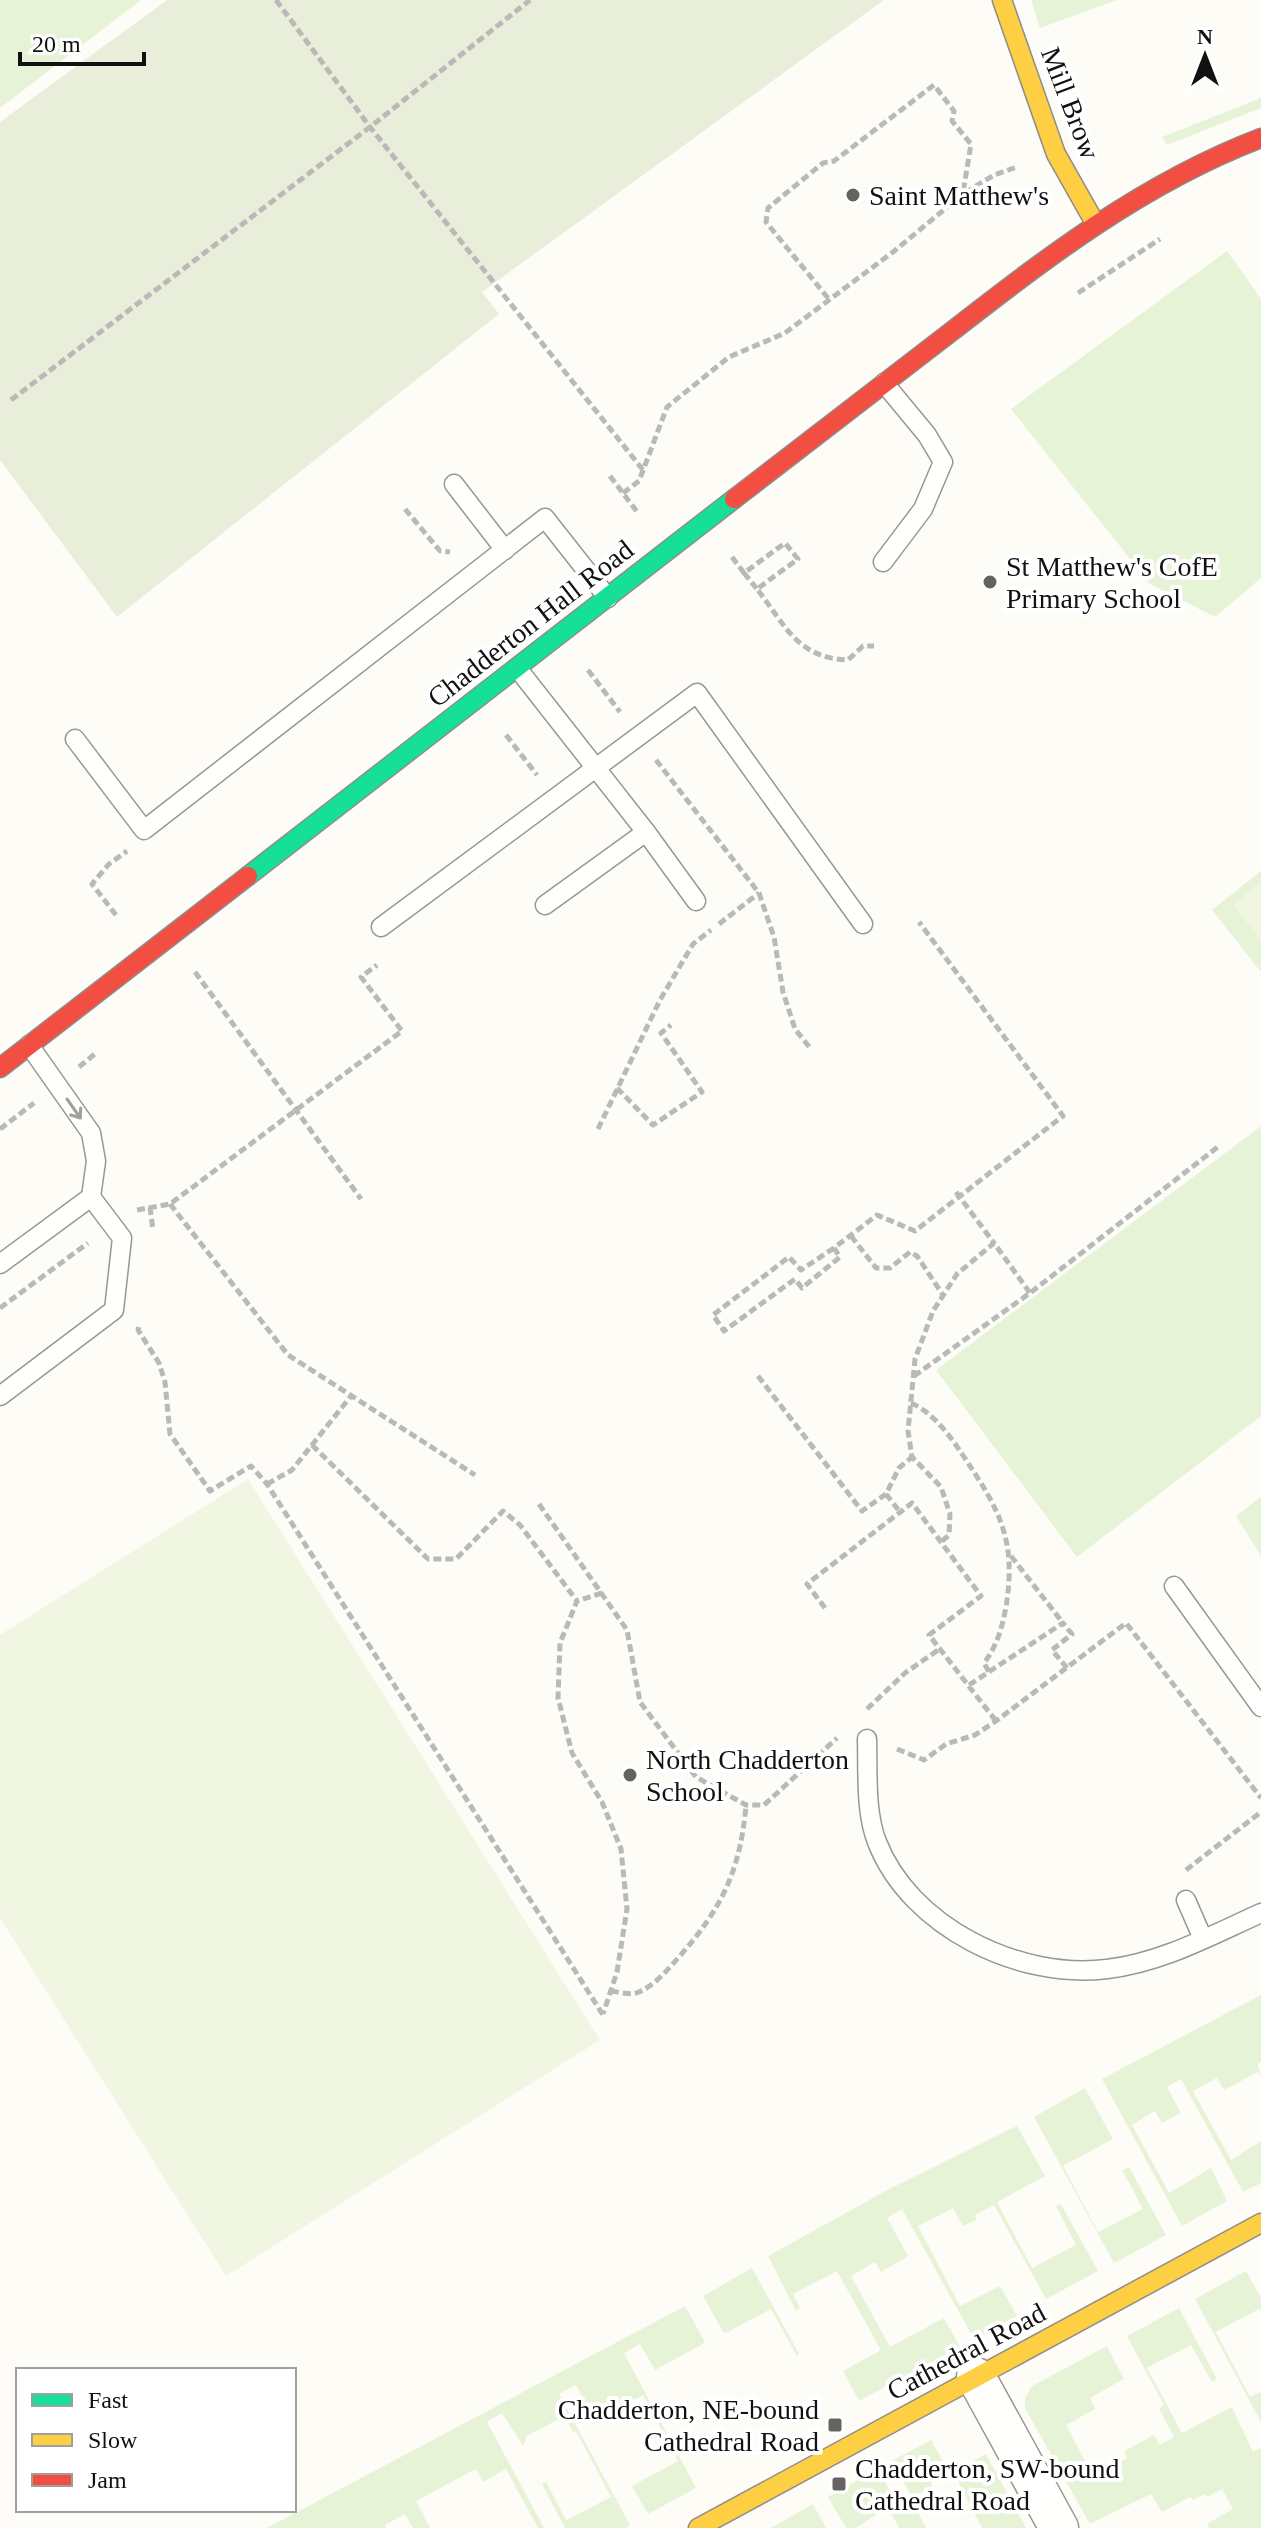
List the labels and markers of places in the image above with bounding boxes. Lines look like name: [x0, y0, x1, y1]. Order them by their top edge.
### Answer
place label: Saint Matthew's: [869, 180, 1049, 211]
marker: Saint Matthew's: [844, 186, 862, 204]
place label: St Matthew's CofE Primary School: [1006, 551, 1218, 614]
marker: St Matthew's CofE Primary School: [981, 573, 999, 591]
place label: North Chadderton School: [646, 1744, 849, 1807]
marker: North Chadderton School: [621, 1766, 639, 1784]
place label: Chadderton, NE-bound Cathedral Road: [558, 2394, 819, 2457]
marker: Chadderton, NE-bound Cathedral Road: [826, 2416, 844, 2434]
place label: Chadderton, SW-bound Cathedral Road: [855, 2453, 1119, 2516]
marker: Chadderton, SW-bound Cathedral Road: [830, 2475, 848, 2493]

